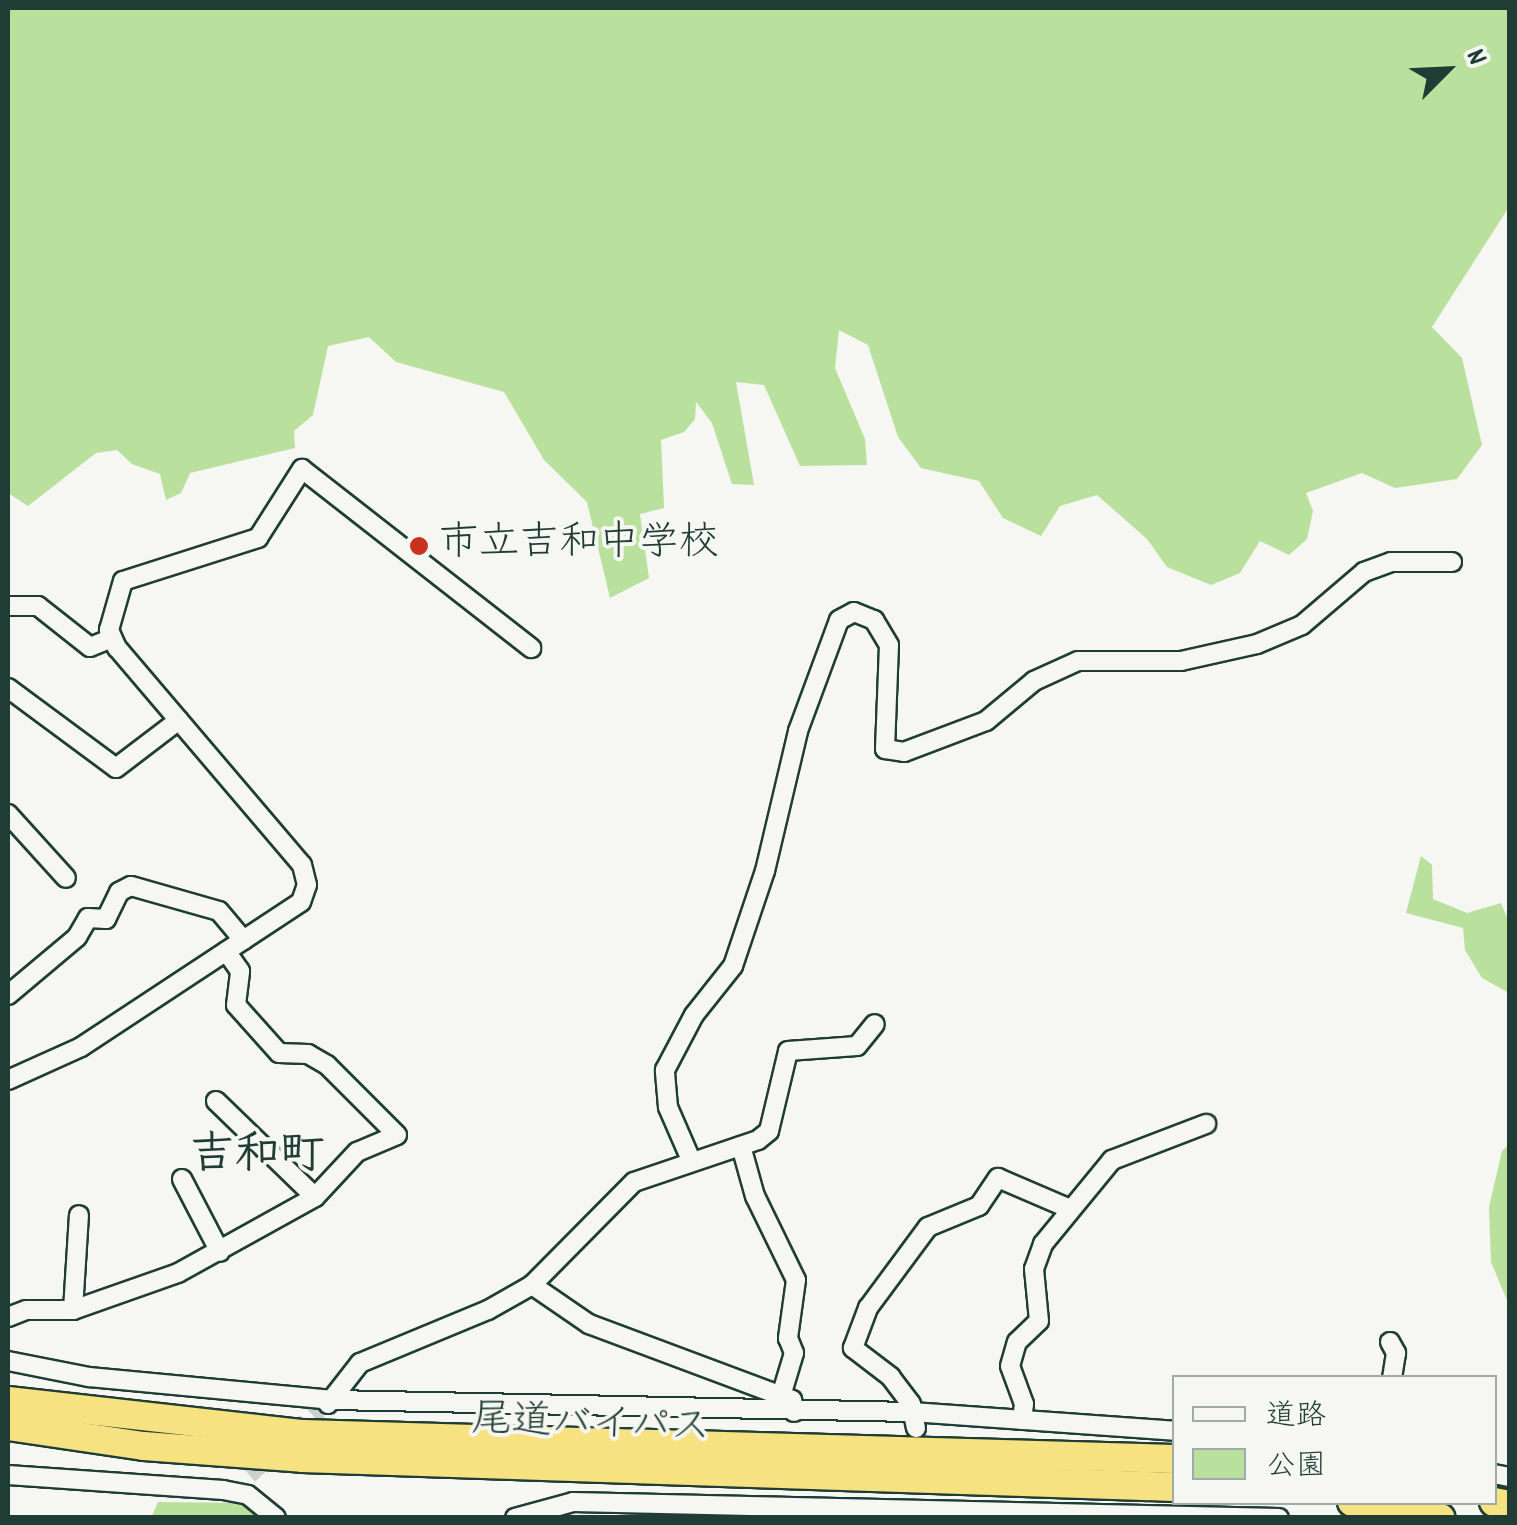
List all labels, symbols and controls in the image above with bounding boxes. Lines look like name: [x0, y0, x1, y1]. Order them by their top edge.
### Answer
north arrow: [1397, 20, 1497, 120]
text: N: [1453, 43, 1495, 72]
place label: 市立吉和中学校: [439, 522, 719, 570]
marker: 市立吉和中学校: [408, 535, 430, 557]
district label: 吉和町: [190, 1132, 324, 1186]
legend: [1172, 1375, 1497, 1505]
text: 道路: [1266, 1397, 1326, 1440]
street label: 尾道バイパス: [470, 1399, 712, 1455]
text: 公園: [1266, 1447, 1326, 1490]

